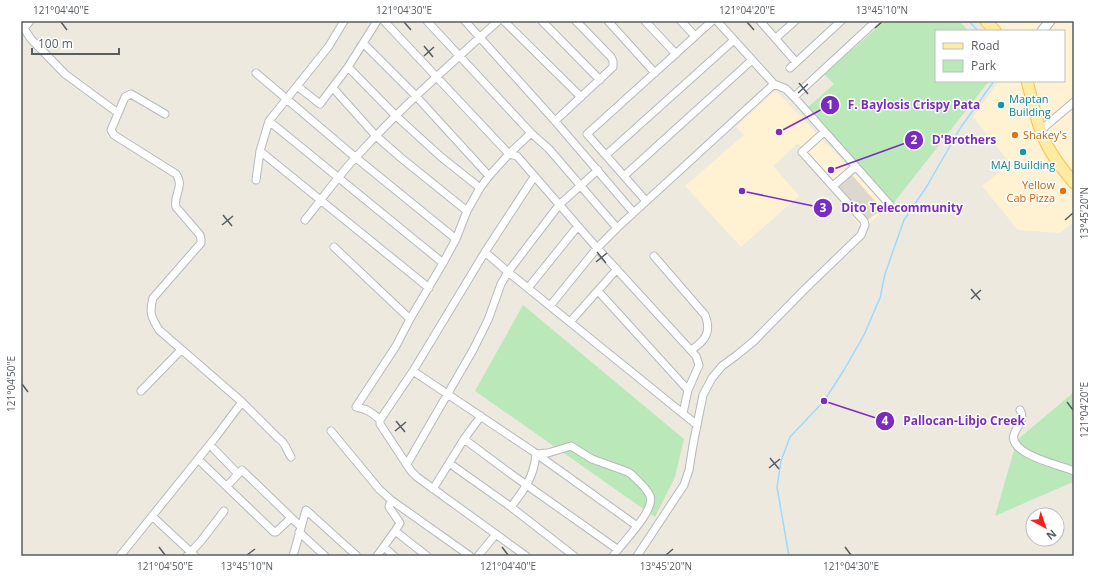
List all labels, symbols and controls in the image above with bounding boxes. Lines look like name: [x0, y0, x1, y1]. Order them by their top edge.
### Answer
text: 121°04'40"E: [33, 3, 89, 17]
text: 121°04'30"E: [376, 3, 432, 17]
text: 121°04'20"E: [719, 3, 775, 17]
text: 13°45'10"N: [856, 3, 908, 17]
scale bar: [32, 30, 119, 56]
legend: [935, 30, 1065, 82]
text: 100 m: [38, 35, 73, 52]
text: Road: [971, 37, 1000, 54]
text: Park: [971, 57, 997, 74]
place label: Maptan Building: [1009, 91, 1051, 119]
callout: F. Baylosis Crispy Pata: [820, 93, 988, 117]
text: 1: [827, 96, 833, 113]
text: F. Baylosis Crispy Pata: [848, 96, 980, 113]
marker: Maptan Building: [996, 100, 1006, 110]
place label: Shakey's: [1023, 127, 1067, 142]
callout: D'Brothers: [904, 128, 1004, 152]
marker: Shakey's: [1010, 130, 1020, 140]
text: 2: [911, 131, 918, 148]
text: D'Brothers: [932, 131, 996, 148]
marker: MAJ Building: [1018, 147, 1028, 157]
place label: MAJ Building: [991, 157, 1055, 172]
place label: Yellow Cab Pizza: [1007, 177, 1055, 205]
marker: Yellow Cab Pizza: [1058, 186, 1068, 196]
text: 13°45'20"N: [1077, 187, 1091, 239]
callout: Dito Telecommunity: [813, 196, 971, 220]
text: 3: [820, 199, 827, 216]
text: Dito Telecommunity: [841, 199, 963, 216]
text: 121°04'50"E: [4, 356, 18, 412]
text: 121°04'20"E: [1077, 382, 1091, 438]
callout: Pallocan-Libjo Creek: [875, 409, 1033, 433]
text: 4: [882, 412, 889, 429]
text: Pallocan-Libjo Creek: [903, 412, 1025, 429]
north arrow: [1025, 507, 1065, 547]
text: N: [1043, 526, 1060, 544]
text: 121°04'50"E: [137, 559, 193, 573]
text: 13°45'10"N: [221, 559, 273, 573]
text: 121°04'40"E: [480, 559, 536, 573]
text: 13°45'20"N: [640, 559, 692, 573]
text: 121°04'30"E: [823, 559, 879, 573]

